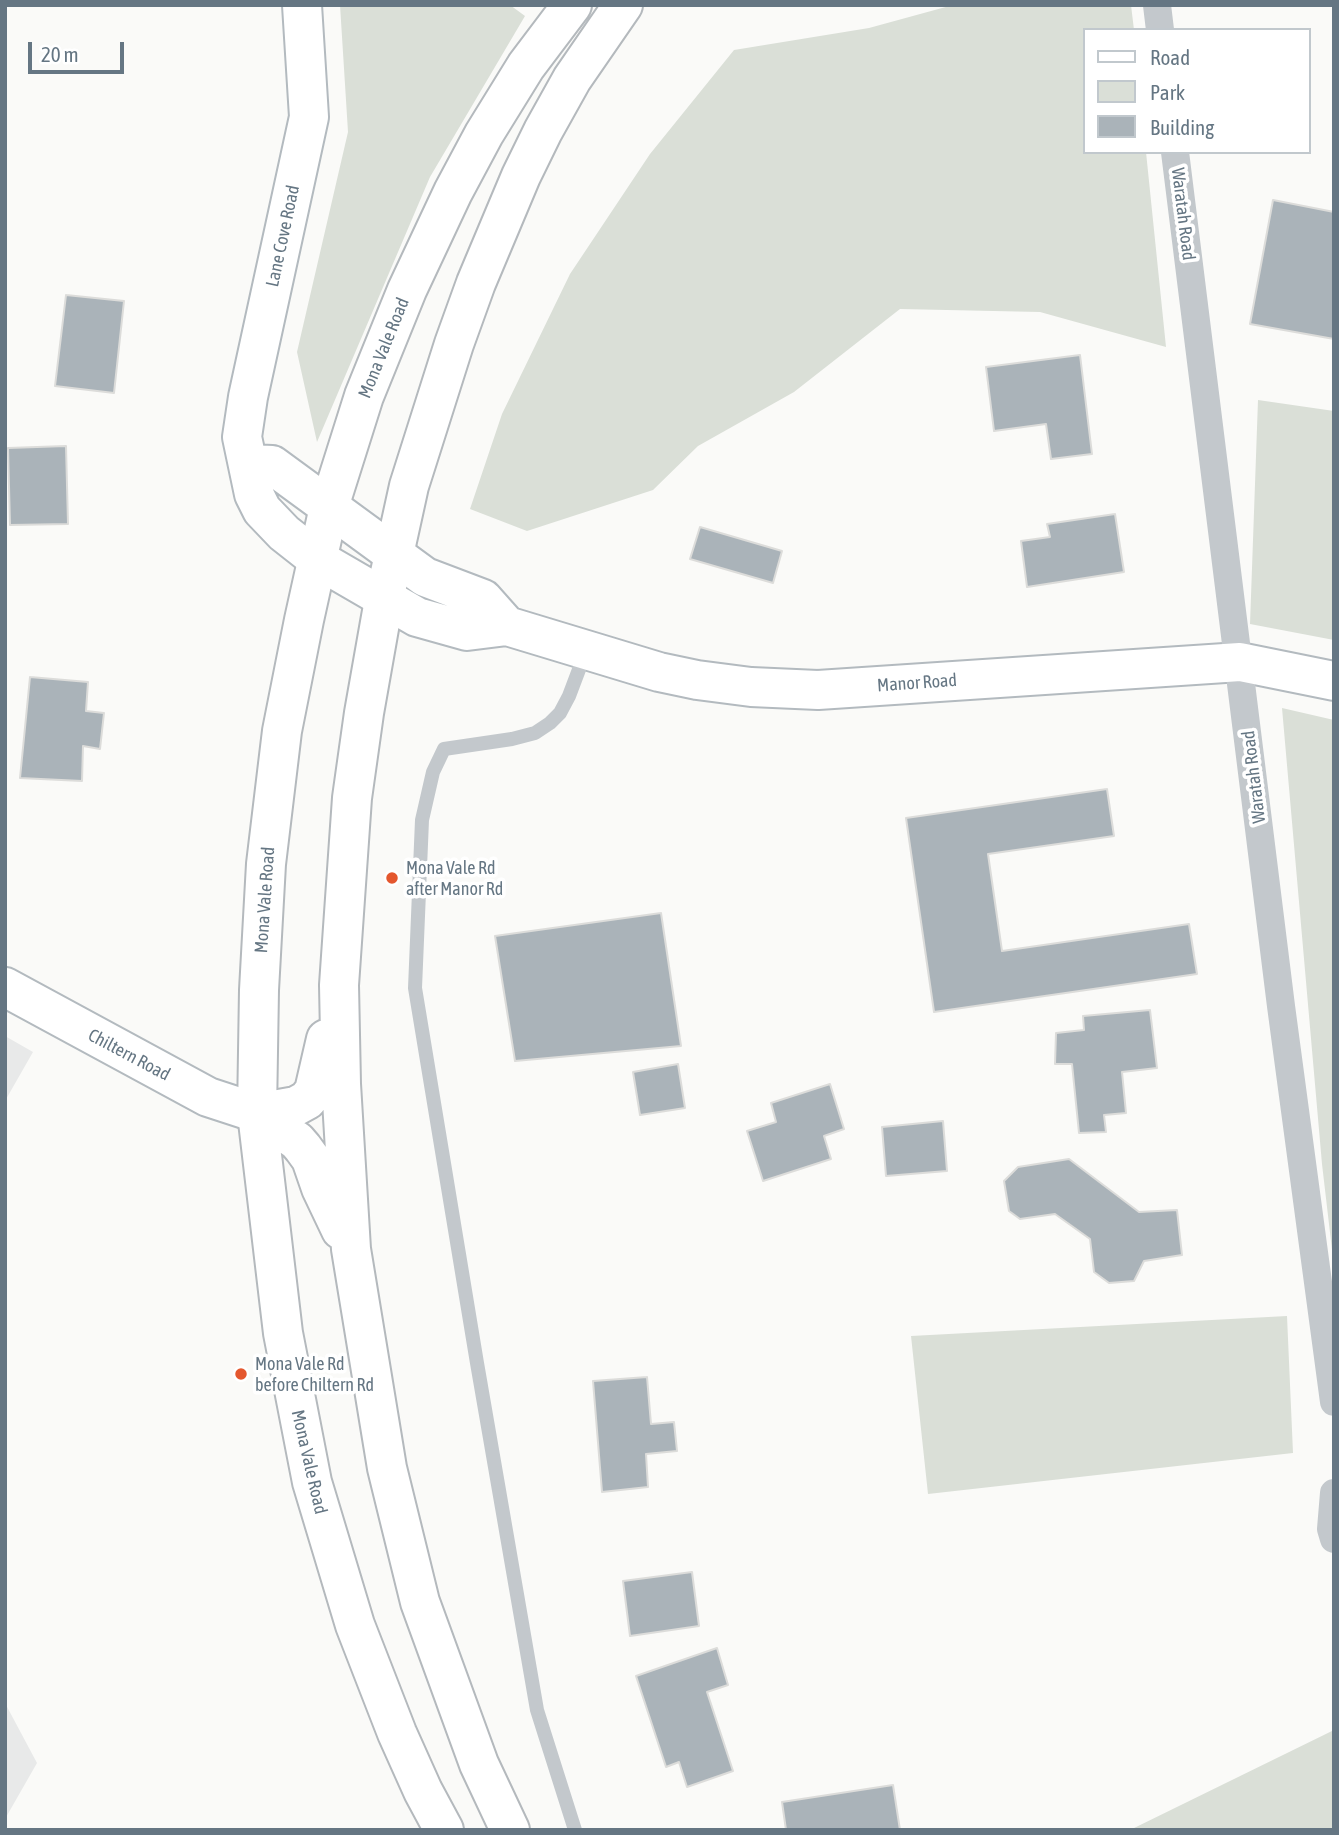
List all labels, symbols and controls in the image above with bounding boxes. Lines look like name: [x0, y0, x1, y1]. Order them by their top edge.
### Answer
scale bar: [32, 28, 128, 72]
legend: [1084, 28, 1311, 154]
text: 20 m: [41, 42, 79, 66]
text: Road: [1150, 45, 1190, 69]
text: Park: [1150, 80, 1185, 104]
text: Building: [1150, 115, 1214, 139]
street label: Waratah Road: [1167, 166, 1199, 262]
street label: Lane Cove Road: [262, 183, 304, 289]
street label: Mona Vale Road: [354, 295, 414, 401]
street label: Manor Road: [876, 669, 958, 697]
street label: Waratah Road: [1238, 729, 1270, 825]
street label: Mona Vale Road: [251, 846, 279, 954]
place label: Mona Vale Rd after Manor Rd: [406, 857, 503, 900]
marker: Mona Vale Rd after Manor Rd: [384, 870, 400, 886]
street label: Chiltern Road: [84, 1024, 174, 1086]
place label: Mona Vale Rd before Chiltern Rd: [255, 1353, 374, 1396]
marker: Mona Vale Rd before Chiltern Rd: [233, 1366, 249, 1382]
street label: Mona Vale Road: [287, 1408, 331, 1516]

